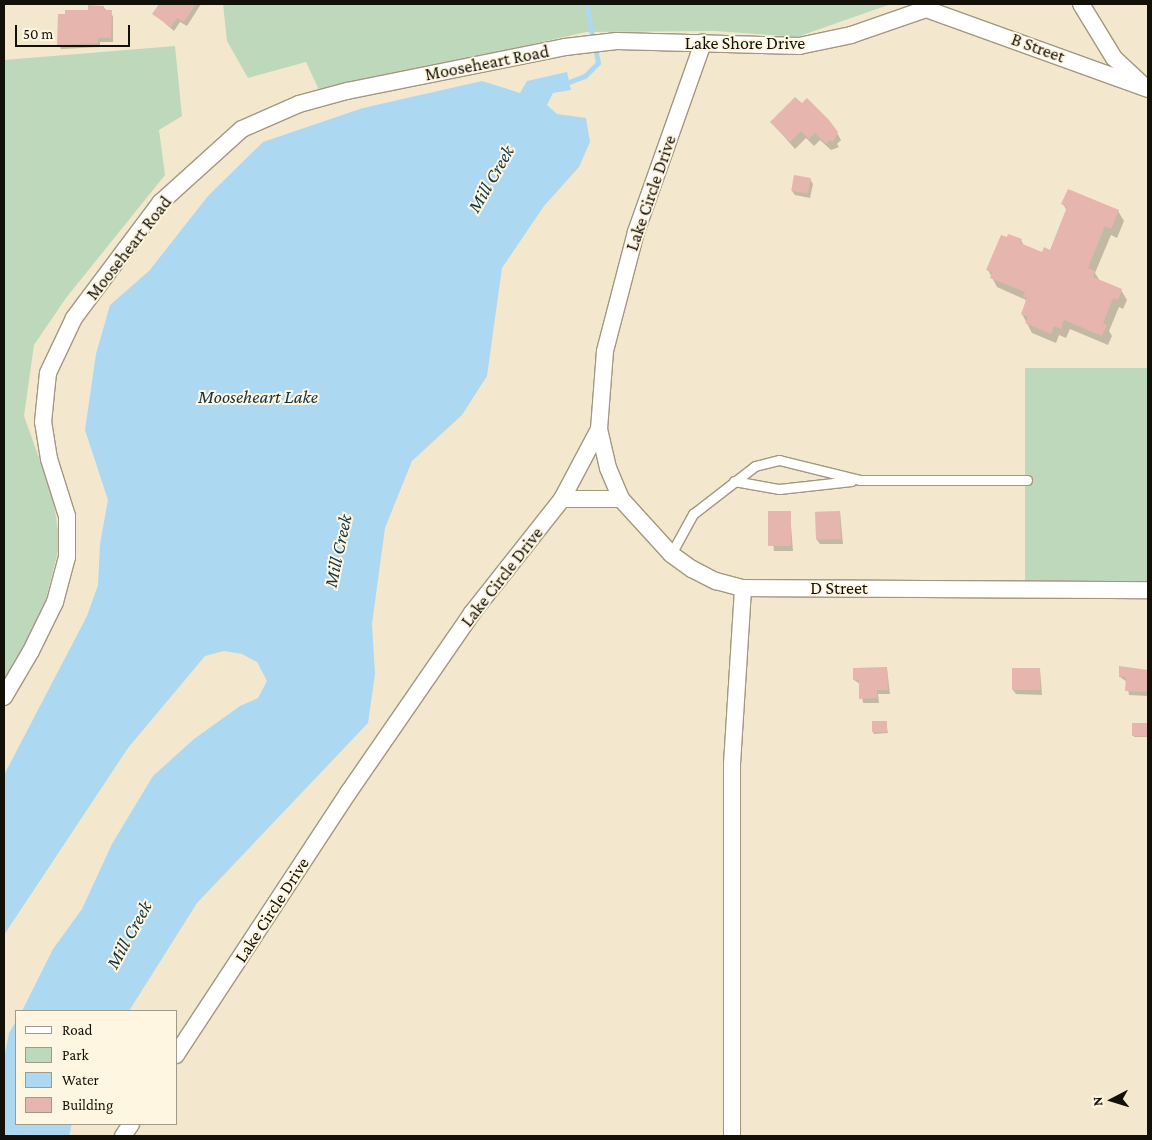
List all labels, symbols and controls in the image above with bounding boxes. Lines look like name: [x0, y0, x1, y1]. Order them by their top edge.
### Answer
scale bar: [18, 15, 132, 47]
text: 50 m: [23, 26, 53, 42]
street label: B Street: [1008, 28, 1068, 68]
street label: Lake Shore Drive: [685, 32, 805, 54]
street label: Mooseheart Road: [423, 40, 551, 86]
street label: Lake Circle Drive: [621, 132, 681, 254]
water label: Mill Creek: [463, 141, 519, 217]
street label: Mooseheart Road: [82, 192, 176, 304]
water label: Mooseheart Lake: [198, 386, 318, 408]
water label: Mill Creek: [319, 512, 357, 590]
street label: Lake Circle Drive: [456, 523, 548, 631]
street label: D Street: [810, 577, 868, 599]
street label: Lake Circle Drive: [230, 853, 314, 967]
water label: Mill Creek: [101, 897, 157, 973]
legend: [15, 1010, 178, 1125]
text: Road: [62, 1022, 92, 1038]
text: Park: [62, 1047, 89, 1063]
text: Water: [62, 1072, 99, 1088]
north arrow: [1087, 1075, 1137, 1125]
text: N: [1089, 1096, 1105, 1107]
text: Building: [62, 1097, 113, 1113]

